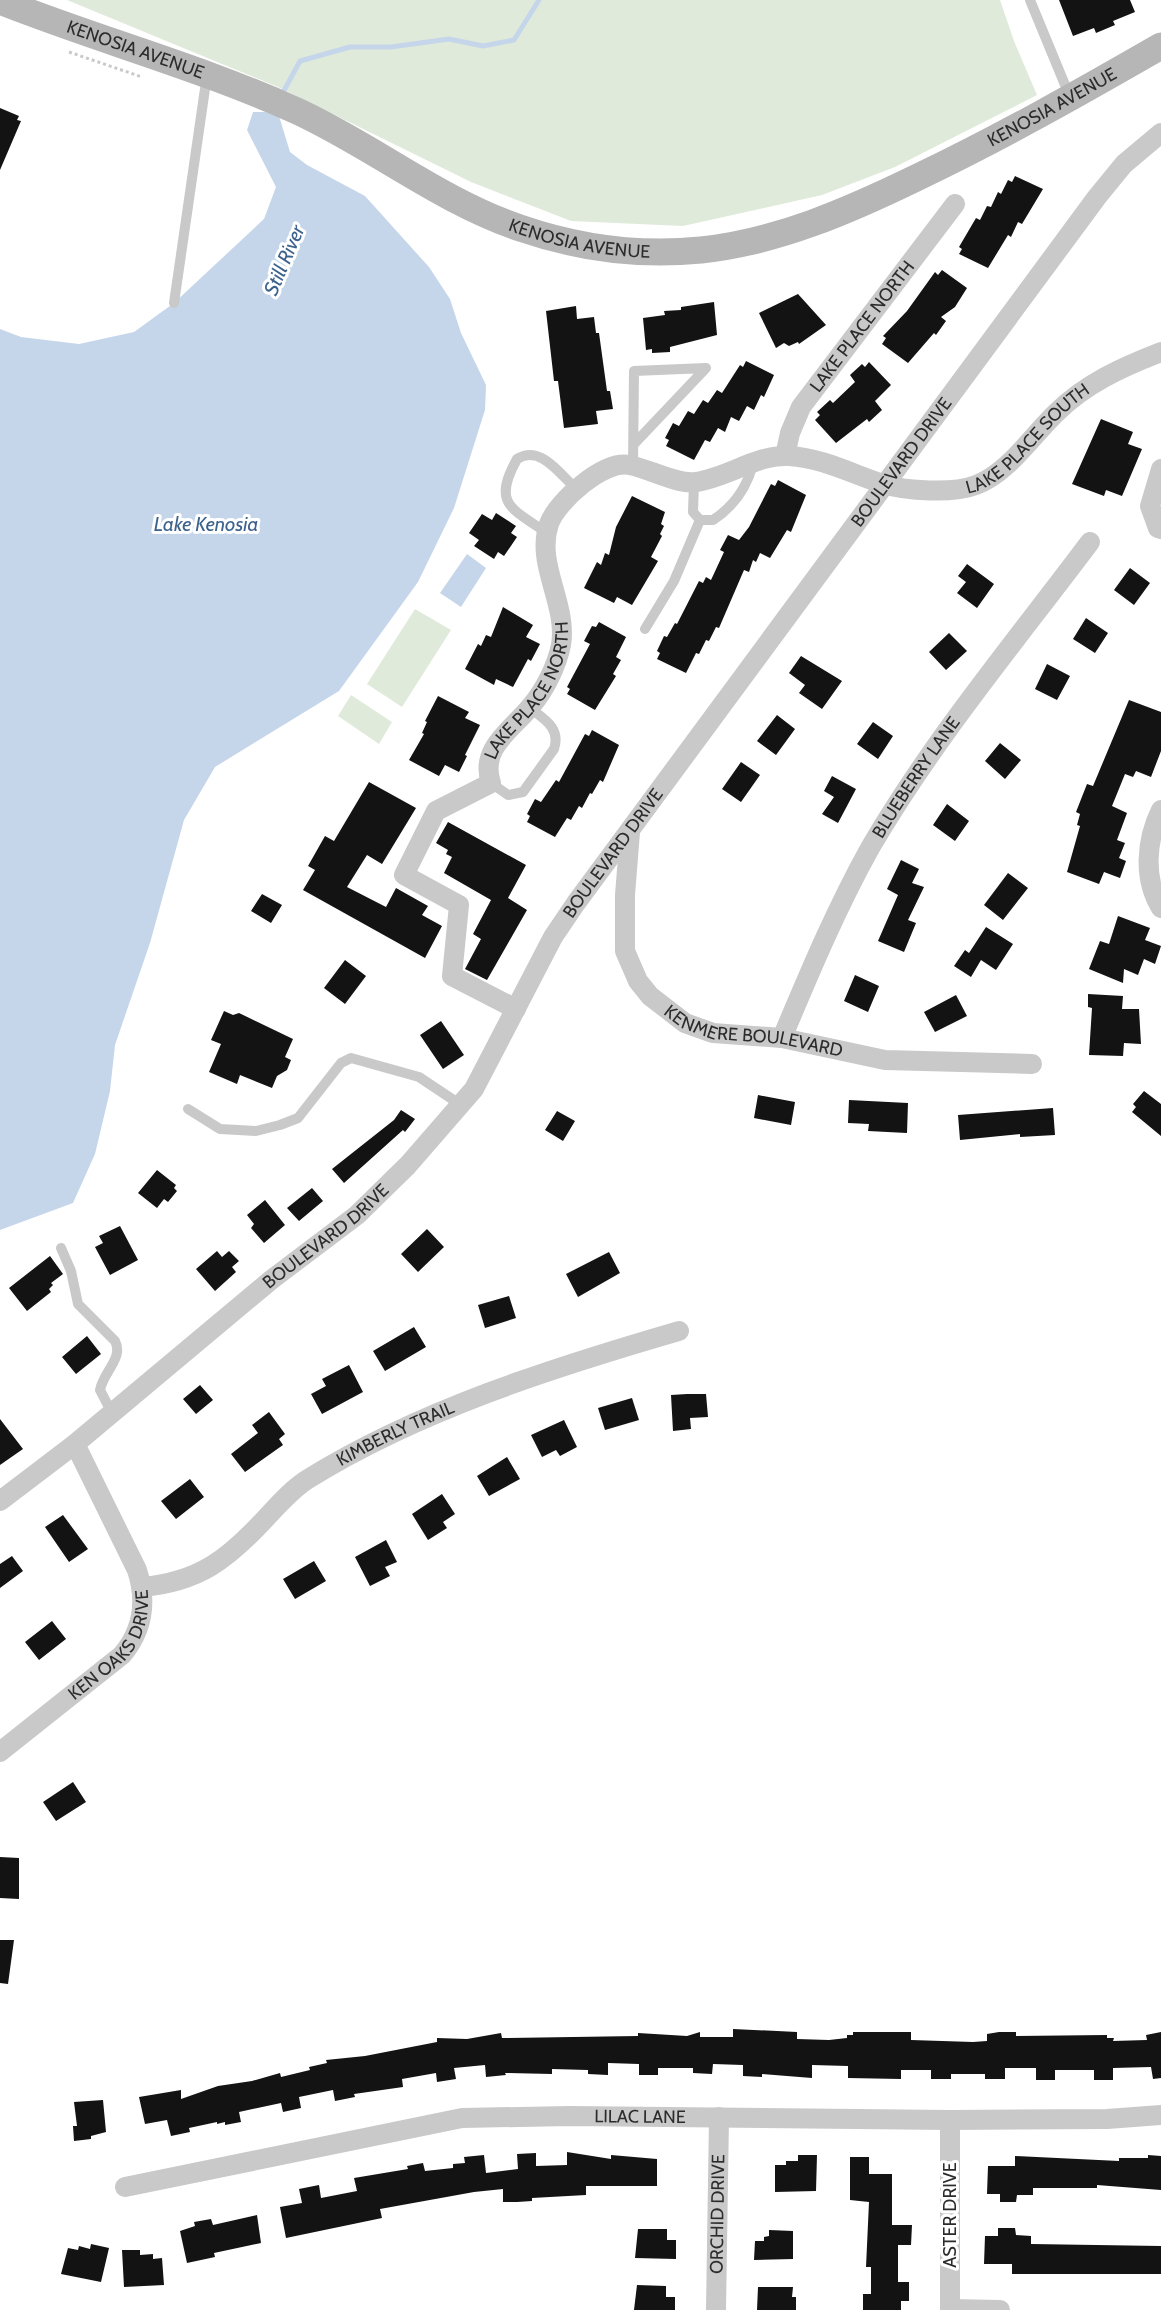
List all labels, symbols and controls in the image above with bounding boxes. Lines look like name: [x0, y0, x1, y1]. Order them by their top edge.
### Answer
street label: KENOSIA AVENUE: [64, 16, 207, 84]
street label: KENOSIA AVENUE: [984, 63, 1121, 151]
street label: KENOSIA AVENUE: [506, 214, 651, 263]
water label: Still River: [259, 221, 310, 299]
street label: LAKE PLACE NORTH: [805, 256, 919, 396]
street label: LAKE PLACE SOUTH: [963, 379, 1094, 499]
street label: BOULEVARD DRIVE: [846, 393, 956, 531]
water label: Lake Kenosia: [154, 512, 258, 536]
street label: LAKE PLACE NORTH: [479, 621, 573, 762]
street label: BLUEBERRY LANE: [868, 712, 965, 842]
street label: BOULEVARD DRIVE: [558, 784, 668, 922]
street label: KENMERE BOULEVARD: [660, 1000, 845, 1062]
street label: BOULEVARD DRIVE: [258, 1179, 393, 1293]
street label: KIMBERLY TRAIL: [333, 1396, 457, 1471]
street label: KEN OAKS DRIVE: [64, 1589, 153, 1705]
street label: LILAC LANE: [594, 2105, 686, 2128]
street label: ORCHID DRIVE: [706, 2154, 729, 2274]
street label: ASTER DRIVE: [939, 2162, 961, 2268]

